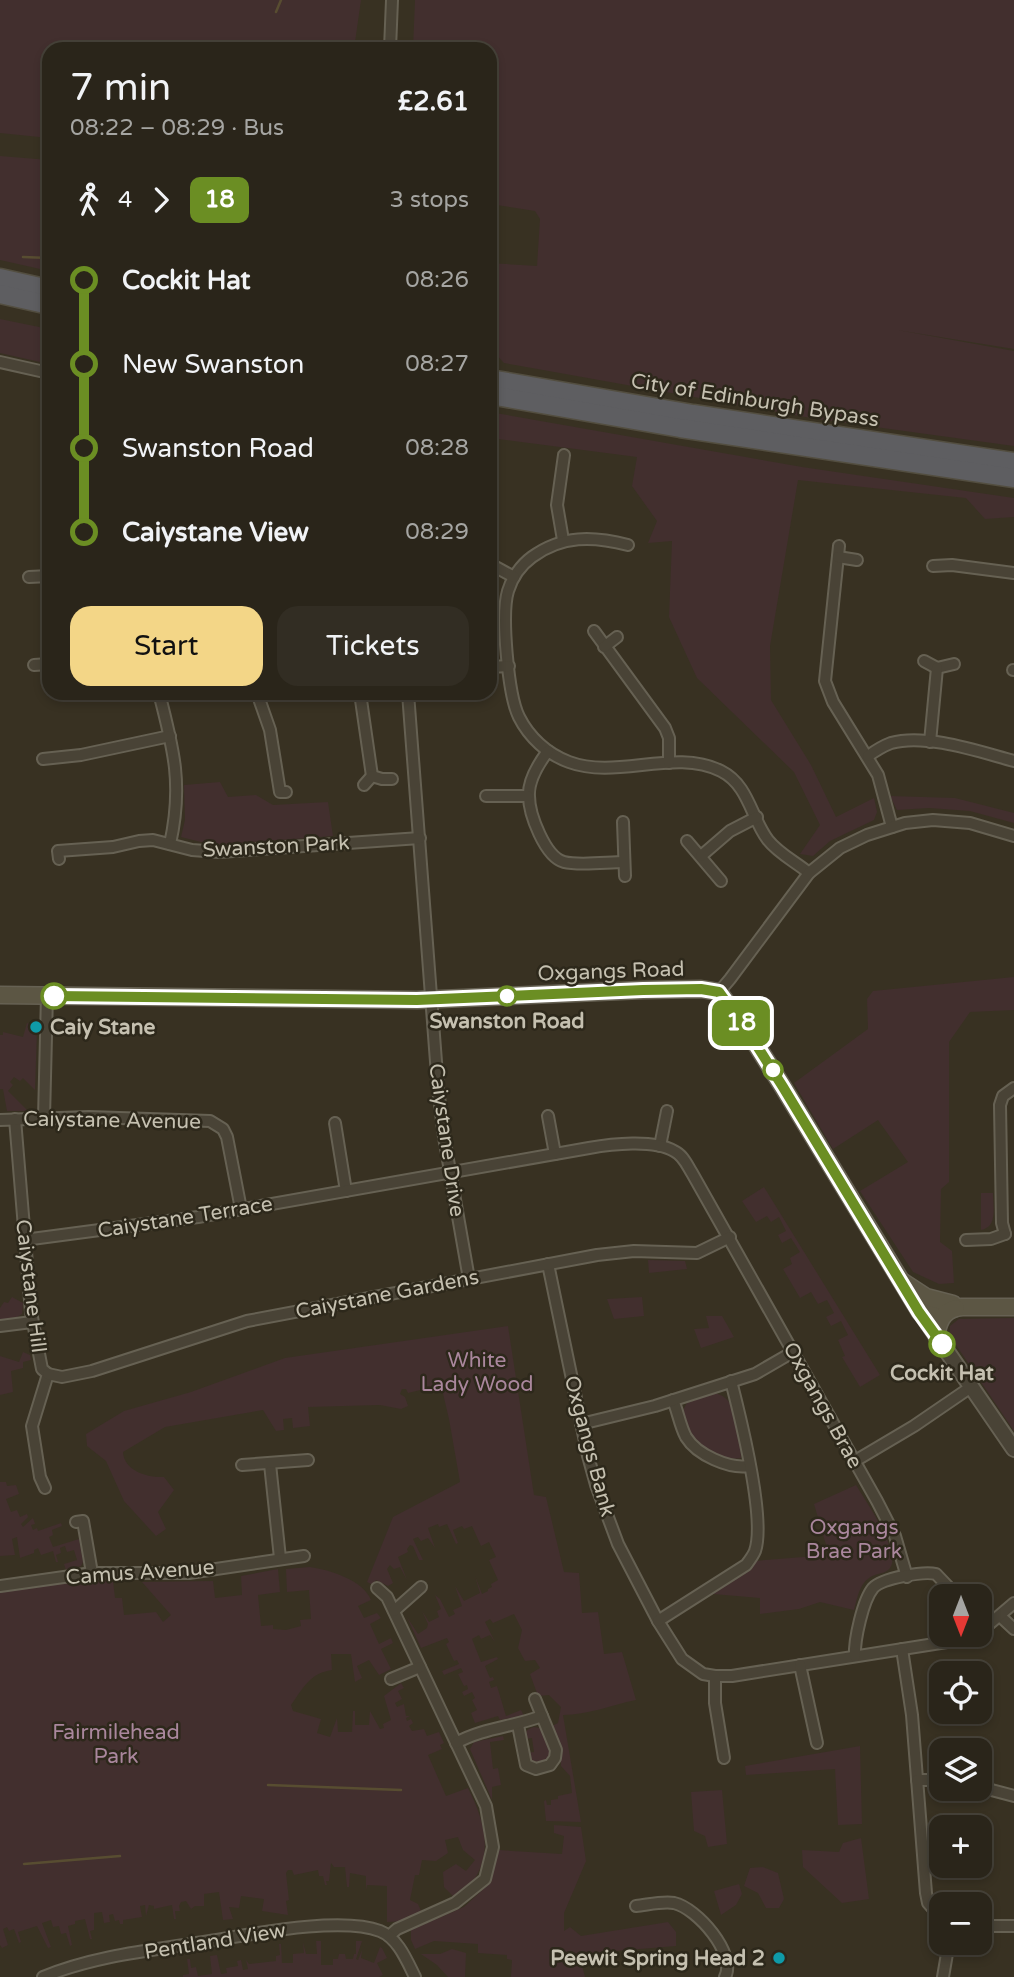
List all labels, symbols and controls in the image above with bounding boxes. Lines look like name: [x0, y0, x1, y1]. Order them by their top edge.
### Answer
text: 7 min: [70, 65, 171, 111]
text: £2.61: [398, 86, 469, 117]
text: 08:22 – 08:29 · Bus: [70, 114, 284, 142]
icon: walk: [70, 181, 108, 219]
icon: forward: [142, 181, 180, 219]
text: 18: [204, 185, 235, 214]
text: 4: [118, 186, 132, 214]
text: 3 stops: [389, 186, 469, 214]
text: Cockit Hat: [122, 265, 251, 296]
text: 08:26: [405, 266, 469, 294]
text: New Swanston: [122, 349, 304, 380]
text: 08:27: [405, 350, 469, 378]
street label: City of Edinburgh Bypass: [629, 369, 881, 432]
text: Swanston Road: [122, 433, 314, 464]
text: 08:28: [405, 434, 469, 462]
text: Caiystane View: [122, 517, 309, 548]
text: 08:29: [405, 518, 469, 546]
button: Start: [70, 606, 263, 686]
button: Tickets: [277, 606, 469, 686]
street label: Swanston Park: [202, 830, 350, 863]
street label: Oxgangs Road: [537, 956, 685, 987]
unlabelled marker: [41, 983, 67, 1009]
marker: Swanston Road: [497, 986, 517, 1006]
line badge: 18: [710, 1000, 772, 1046]
text: 18: [726, 1008, 756, 1037]
place label: Swanston Road: [429, 1009, 585, 1034]
place label: Caiy Stane: [50, 1015, 155, 1040]
marker: Caiy Stane: [28, 1019, 44, 1035]
unlabelled marker: [763, 1060, 783, 1080]
street label: Caiystane Drive: [423, 1062, 470, 1218]
street label: Caiystane Avenue: [23, 1106, 201, 1135]
street label: Caiystane Terrace: [96, 1191, 275, 1244]
street label: Caiystane Hill: [10, 1218, 51, 1354]
street label: Caiystane Gardens: [293, 1264, 481, 1325]
marker: Cockit Hat: [929, 1331, 955, 1357]
street label: Oxgangs Brae: [778, 1338, 868, 1473]
park label: White Lady Wood: [421, 1348, 533, 1397]
place label: Cockit Hat: [890, 1361, 994, 1386]
street label: Oxgangs Bank: [559, 1373, 620, 1519]
park label: Oxgangs Brae Park: [806, 1515, 902, 1564]
street label: Camus Avenue: [65, 1555, 215, 1590]
north arrow: [929, 1584, 992, 1647]
map controls: [929, 1584, 992, 1955]
button: locate: [929, 1661, 992, 1724]
park label: Fairmilehead Park: [52, 1720, 180, 1769]
button: layers: [929, 1738, 992, 1801]
button: +: [929, 1815, 992, 1878]
button: −: [929, 1892, 992, 1955]
street label: Pentland View: [143, 1918, 288, 1965]
place label: Peewit Spring Head 2: [550, 1946, 765, 1971]
marker: Peewit Spring Head 2: [771, 1950, 787, 1966]

